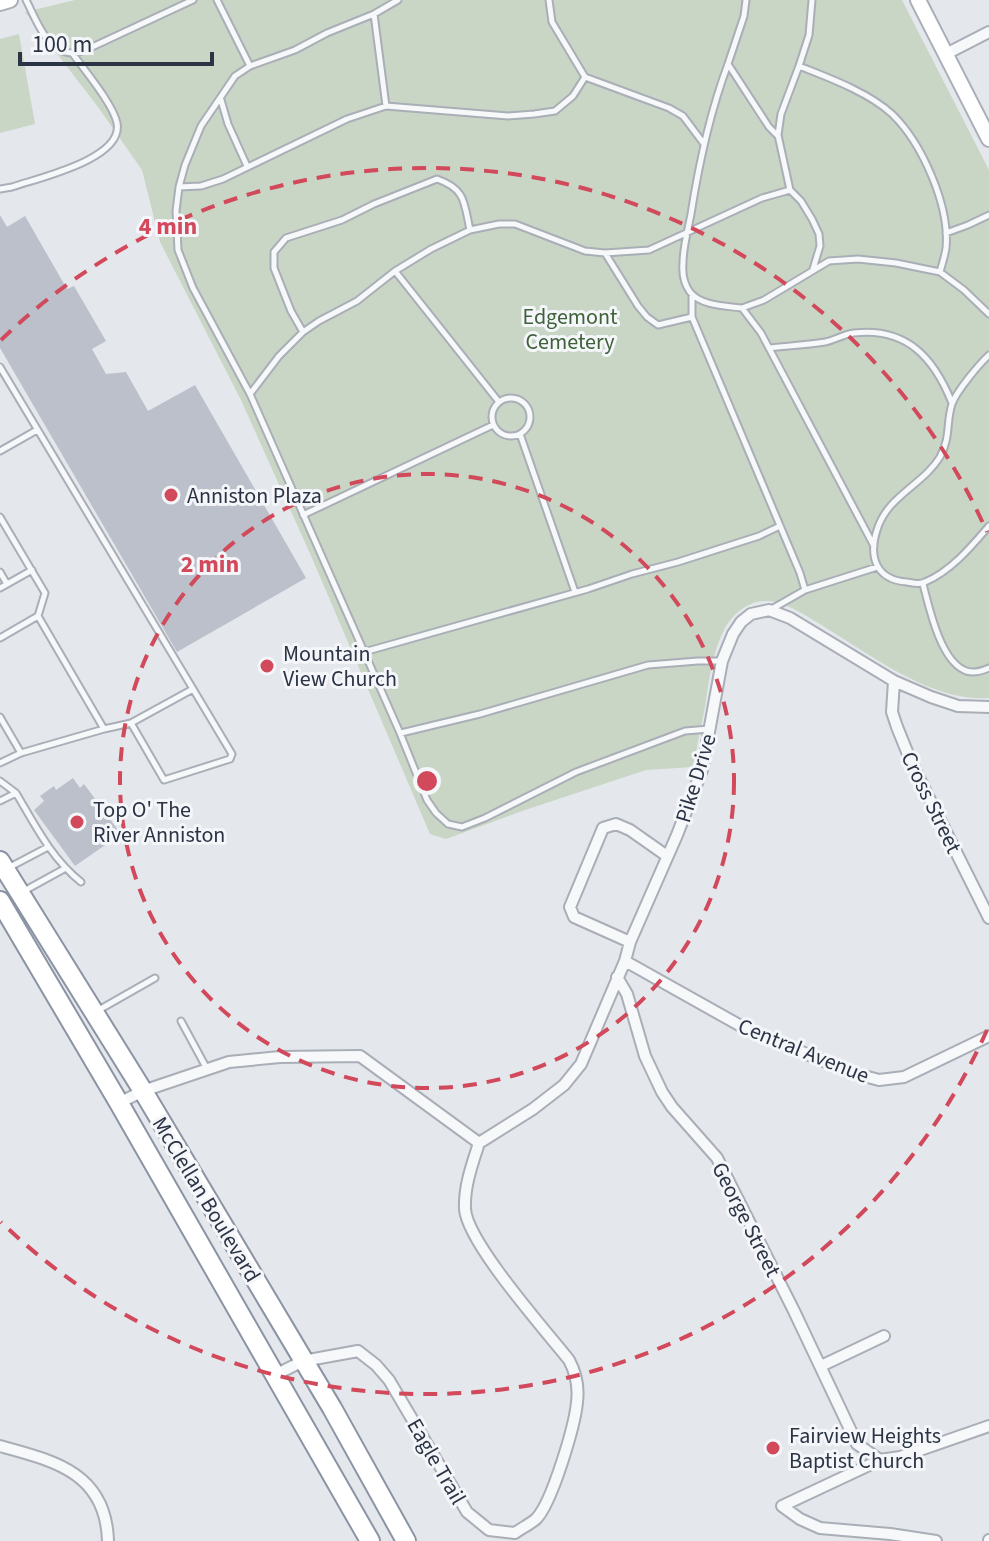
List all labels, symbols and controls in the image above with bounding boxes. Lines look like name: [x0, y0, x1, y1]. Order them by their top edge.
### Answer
scale bar: [20, 16, 212, 66]
text: 100 m: [32, 27, 92, 62]
text: 4 min: [139, 209, 197, 244]
park label: Edgemont Cemetery: [523, 301, 618, 358]
place label: Anniston Plaza: [187, 480, 322, 512]
marker: Anniston Plaza: [162, 486, 180, 504]
text: 2 min: [181, 547, 239, 582]
place label: Mountain View Church: [283, 638, 397, 695]
marker: Mountain View Church: [258, 657, 276, 675]
street label: Pike Drive: [667, 730, 725, 827]
street label: Cross Street: [893, 746, 970, 859]
centre of rings: [413, 767, 441, 795]
place label: Top O' The River Anniston: [93, 794, 225, 851]
marker: Top O' The River Anniston: [68, 813, 86, 831]
street label: Central Avenue: [733, 1010, 874, 1092]
street label: McClellan Boulevard: [144, 1111, 268, 1288]
street label: George Street: [703, 1156, 789, 1283]
street label: Eagle Trail: [399, 1412, 474, 1511]
place label: Fairview Heights Baptist Church: [789, 1420, 941, 1477]
marker: Fairview Heights Baptist Church: [764, 1439, 782, 1457]

